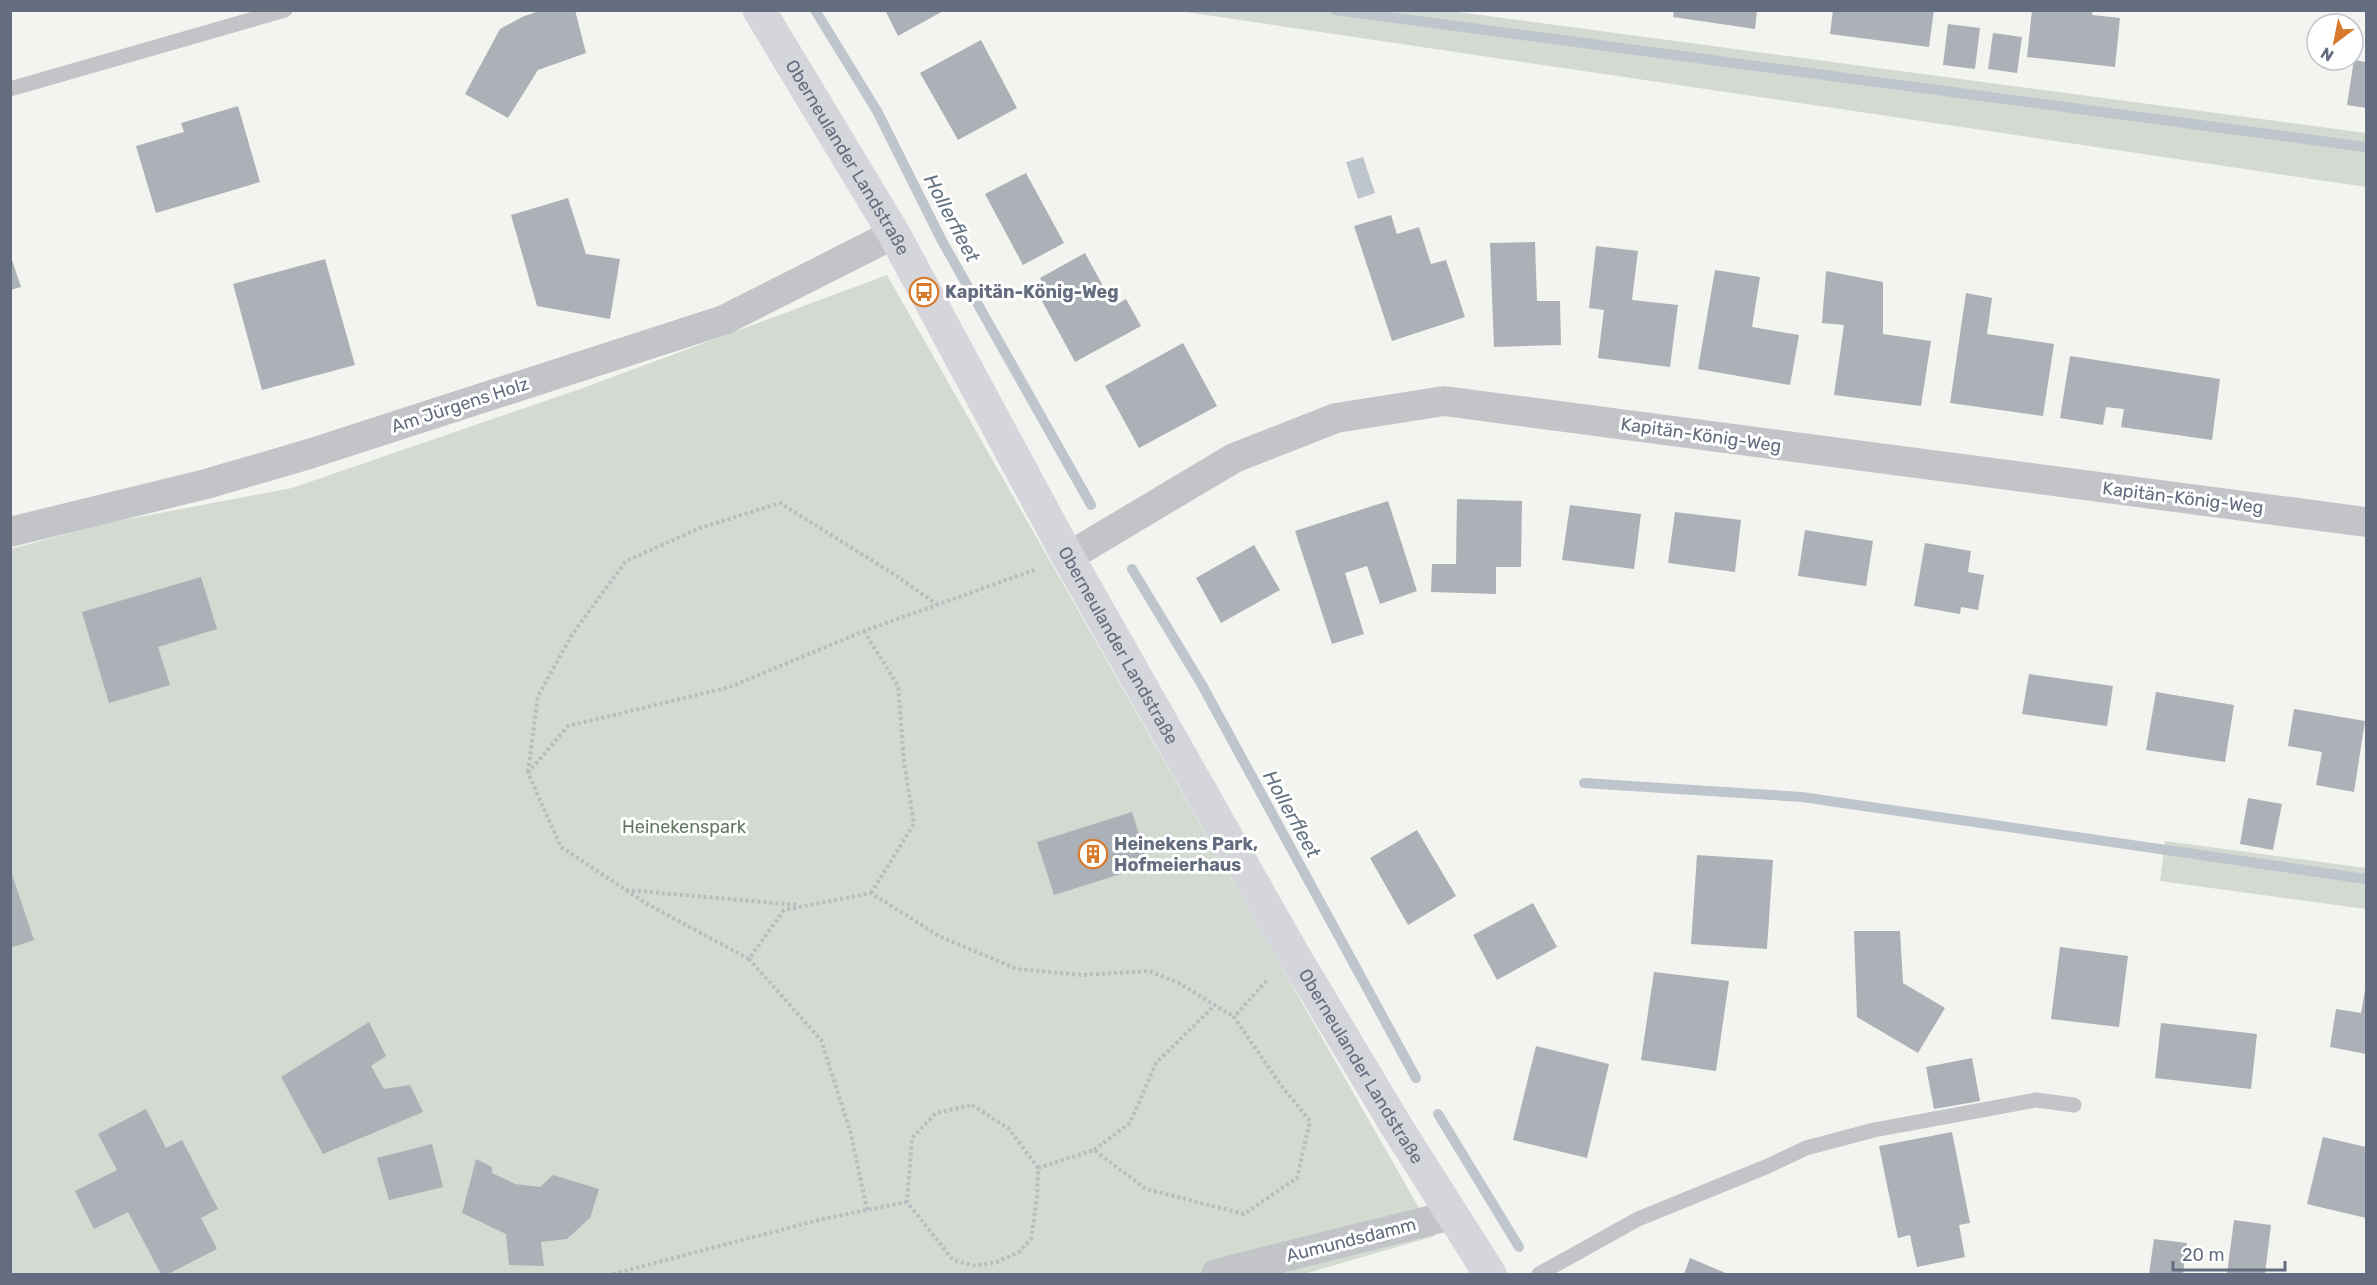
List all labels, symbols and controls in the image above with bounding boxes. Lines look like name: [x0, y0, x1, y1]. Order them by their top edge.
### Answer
north arrow: [2305, 12, 2365, 72]
text: N: [2317, 43, 2337, 65]
street label: Oberneulander Landstraße: [781, 56, 914, 259]
water label: Hollerfleet: [919, 170, 985, 266]
bus stop icon: Kapitän-König-Weg: [908, 276, 940, 308]
place label: Kapitän-König-Weg: [945, 281, 1119, 303]
street label: Am Jürgens Holz: [388, 372, 532, 438]
street label: Kapitän-König-Weg: [1619, 413, 1783, 457]
street label: Kapitän-König-Weg: [2101, 477, 2265, 519]
street label: Oberneulander Landstraße: [1053, 543, 1183, 748]
water label: Hollerfleet: [1258, 766, 1326, 862]
park label: Heinekenspark: [622, 816, 747, 838]
place label: Heinekens Park, Hofmeierhaus: [1114, 833, 1258, 876]
building icon: Heinekens Park, Hofmeierhaus: [1077, 838, 1109, 870]
street label: Oberneulander Landstraße: [1294, 965, 1428, 1168]
street label: Aumundsdamm: [1284, 1213, 1418, 1267]
scale bar: [2173, 1234, 2286, 1272]
text: 20 m: [2182, 1244, 2224, 1266]

